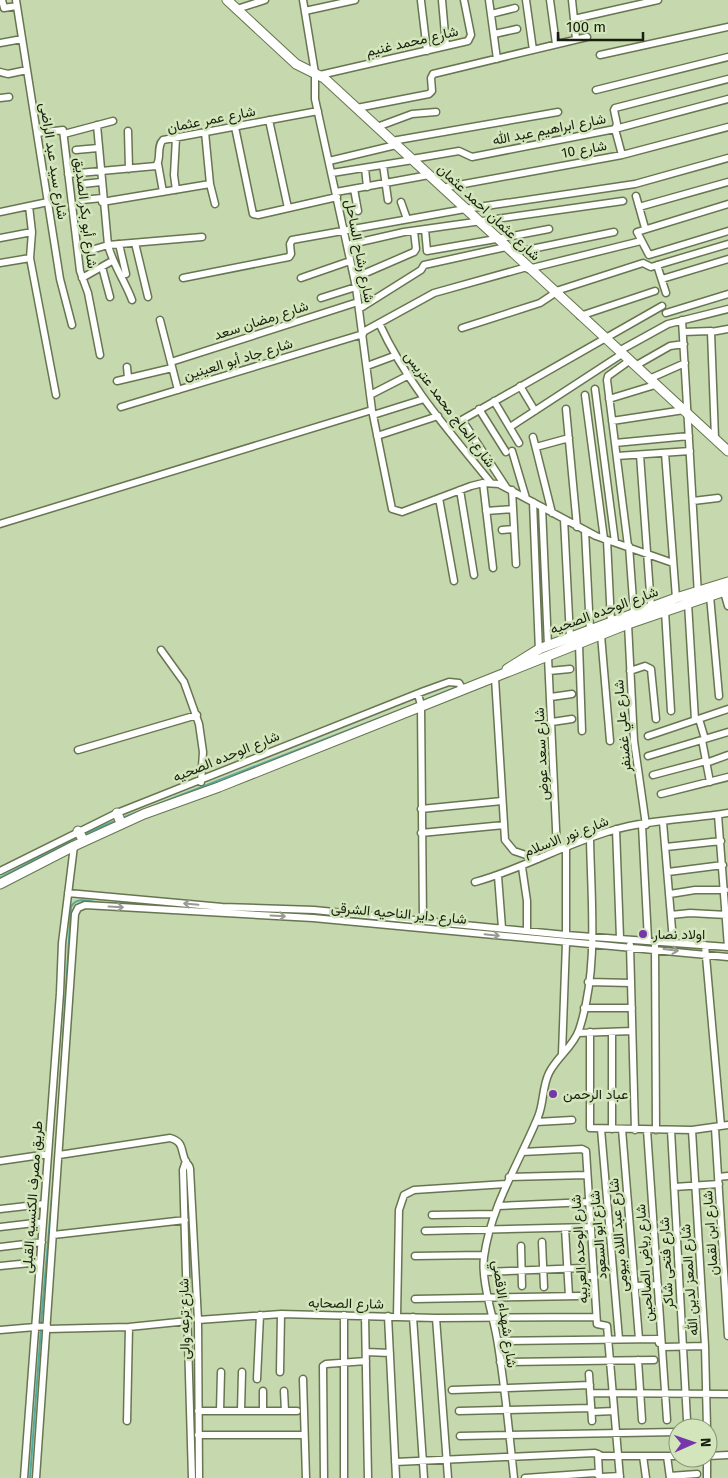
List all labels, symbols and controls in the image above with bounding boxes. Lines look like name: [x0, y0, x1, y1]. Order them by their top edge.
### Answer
scale bar: [558, 10, 643, 42]
text: 100 m: [566, 18, 606, 36]
street label: شارع محمد غنيم: [364, 23, 460, 62]
street label: شارع سيد عبد الراضى: [34, 101, 71, 221]
street label: شارع عمر عثمان: [165, 103, 257, 138]
street label: شارع ابراهيم عبد الله: [491, 110, 608, 151]
street label: شارع 10: [560, 137, 608, 164]
street label: شارع أبو بكر الصديق: [68, 157, 101, 270]
street label: شارع عثمان احمد عثمان: [432, 160, 544, 266]
street label: شارع رشاح الساحل: [339, 198, 378, 305]
street label: شارع رمضان سعد: [212, 297, 311, 346]
street label: شارع جاد أبو العينين: [181, 335, 295, 386]
street label: شارع الحاج محمد عتريس: [399, 348, 499, 472]
street label: شارع الوحده الصحيه: [548, 583, 661, 640]
street label: شارع علي غضنفر: [610, 679, 638, 774]
street label: شارع سعد عوض: [531, 707, 554, 801]
street label: شارع الوحده الصحيه: [170, 727, 283, 787]
street label: شارع نور الاسلام: [521, 812, 612, 862]
one-way arrow: [183, 899, 199, 909]
street label: شارع داير الناحيه الشرقى: [330, 899, 467, 930]
one-way arrow: [107, 902, 123, 911]
one-way arrow: [270, 912, 286, 921]
place label: اولاد نصار: [652, 926, 705, 943]
marker: اولاد نصار: [637, 928, 649, 940]
one-way arrow: [484, 930, 500, 940]
one-way arrow: [663, 945, 679, 955]
place label: عباد الرحمن: [563, 1086, 628, 1103]
marker: عباد الرحمن: [547, 1088, 559, 1100]
street label: طريق مصرف الكنسيه القبلى: [19, 1120, 46, 1274]
street label: شارع عبد اللاه بيومى: [605, 1177, 634, 1293]
street label: شارع ابو السعود: [586, 1190, 613, 1280]
street label: شارع ابن لقمان: [699, 1190, 724, 1276]
street label: شارع الوحده العربيه: [567, 1194, 594, 1304]
street label: شارع رياض الصالحين: [632, 1203, 659, 1322]
street label: شارع فتحى شاكر: [656, 1217, 679, 1310]
street label: شارع المعز لدين الله: [677, 1223, 704, 1336]
street label: شارع شهداء الاقصي: [486, 1259, 520, 1369]
street label: شارع ترعه والى: [175, 1278, 196, 1360]
street label: شارع الصحابه: [308, 1294, 384, 1315]
north arrow: [668, 1418, 718, 1468]
text: N: [697, 1438, 714, 1448]

